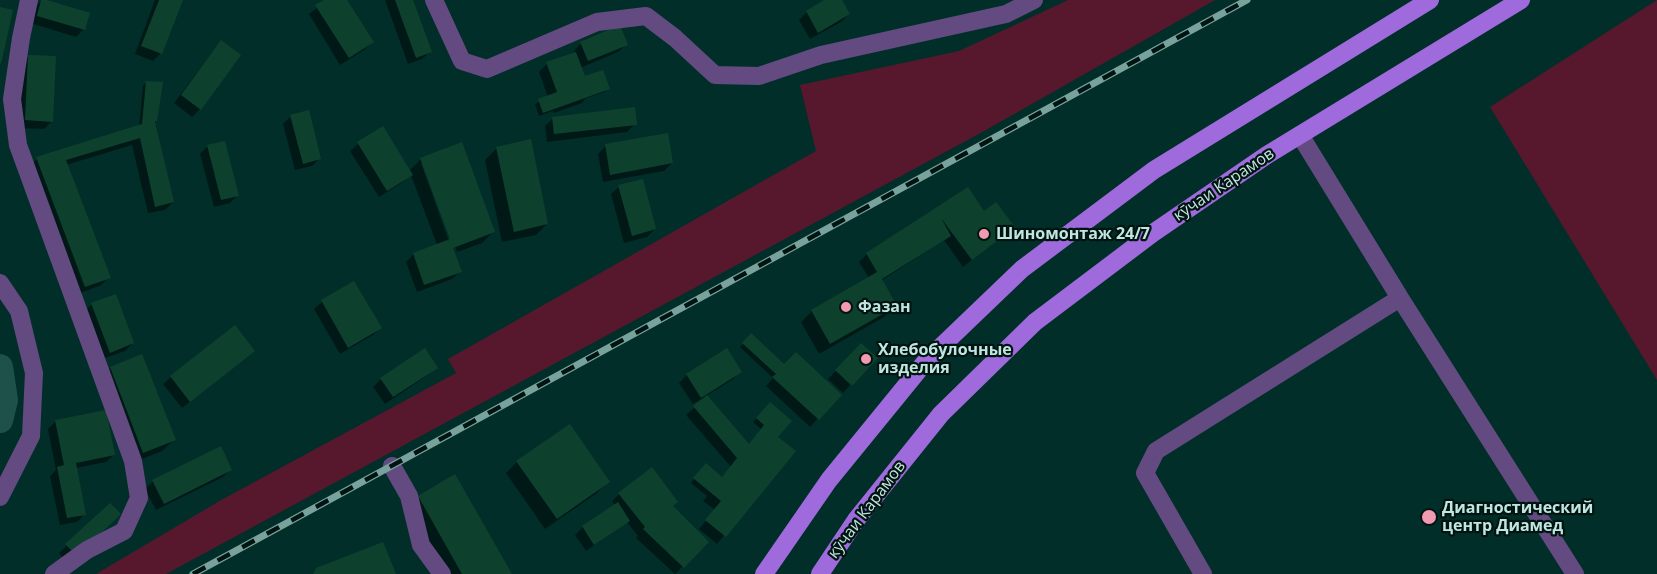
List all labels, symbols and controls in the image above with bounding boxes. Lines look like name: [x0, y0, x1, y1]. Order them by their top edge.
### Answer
street label: кӯчаи Карамов: [1170, 144, 1278, 226]
place label: Шиномонтаж 24/7: [996, 224, 1150, 244]
marker: Шиномонтаж 24/7: [977, 227, 991, 241]
place label: Фазан: [858, 297, 911, 317]
marker: Фазан: [839, 300, 853, 314]
place label: Хлебобулочные изделия: [878, 340, 1012, 378]
marker: Хлебобулочные изделия: [859, 352, 873, 366]
street label: кӯчаи Карамов: [824, 457, 910, 563]
place label: Диагностический центр Диамед: [1442, 498, 1593, 536]
marker: Диагностический центр Диамед: [1420, 508, 1438, 526]

